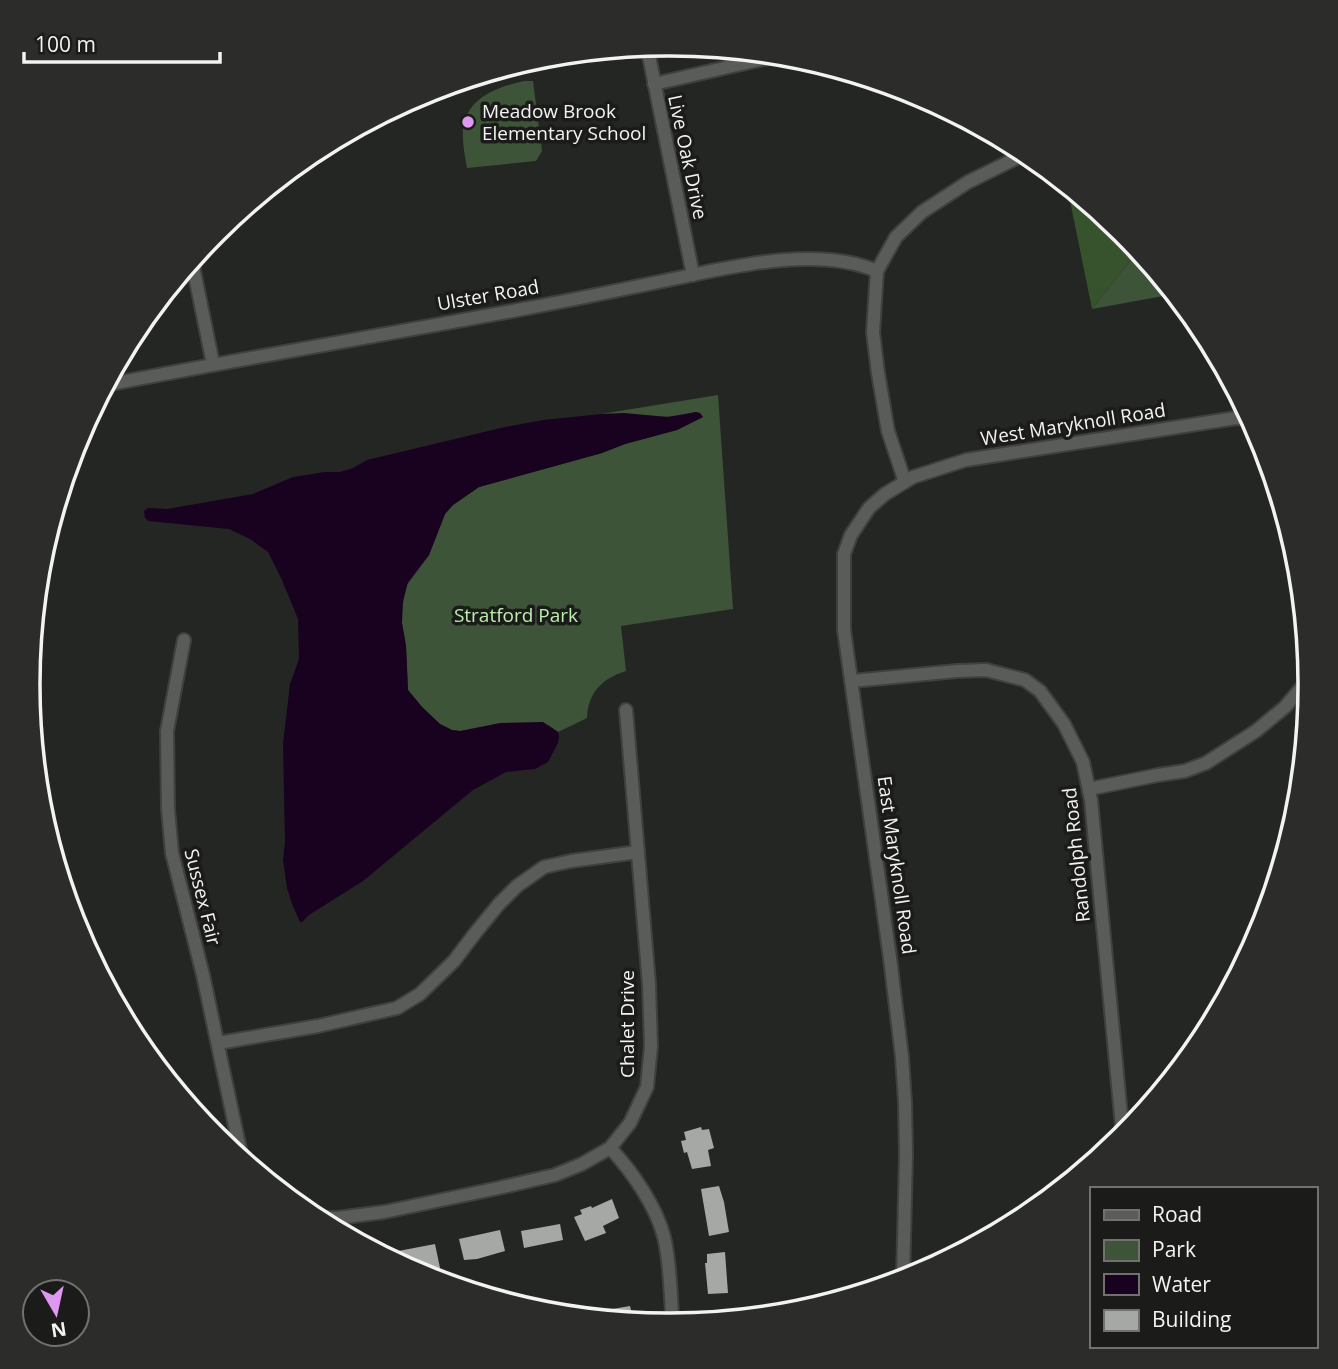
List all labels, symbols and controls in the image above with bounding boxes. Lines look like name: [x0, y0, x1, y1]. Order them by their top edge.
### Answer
scale bar: [24, 21, 220, 65]
text: 100 m: [35, 30, 96, 58]
street label: Live Oak Drive: [662, 92, 714, 222]
place label: Meadow Brook Elementary School: [482, 98, 646, 146]
marker: Meadow Brook Elementary School: [460, 114, 476, 130]
street label: Ulster Road: [435, 273, 541, 317]
street label: West Maryknoll Road: [979, 397, 1167, 451]
park label: Stratford Park: [454, 602, 578, 628]
street label: East Maryknoll Road: [872, 774, 922, 956]
street label: Randolph Road: [1056, 786, 1096, 924]
street label: Sussex Fair: [178, 846, 228, 948]
street label: Chalet Drive: [614, 970, 640, 1078]
legend: [1090, 1187, 1317, 1348]
text: Road: [1152, 1200, 1202, 1228]
text: Park: [1152, 1235, 1196, 1263]
text: Water: [1152, 1270, 1211, 1298]
north arrow: [21, 1278, 91, 1348]
text: Building: [1152, 1305, 1231, 1333]
text: N: [49, 1316, 68, 1344]

